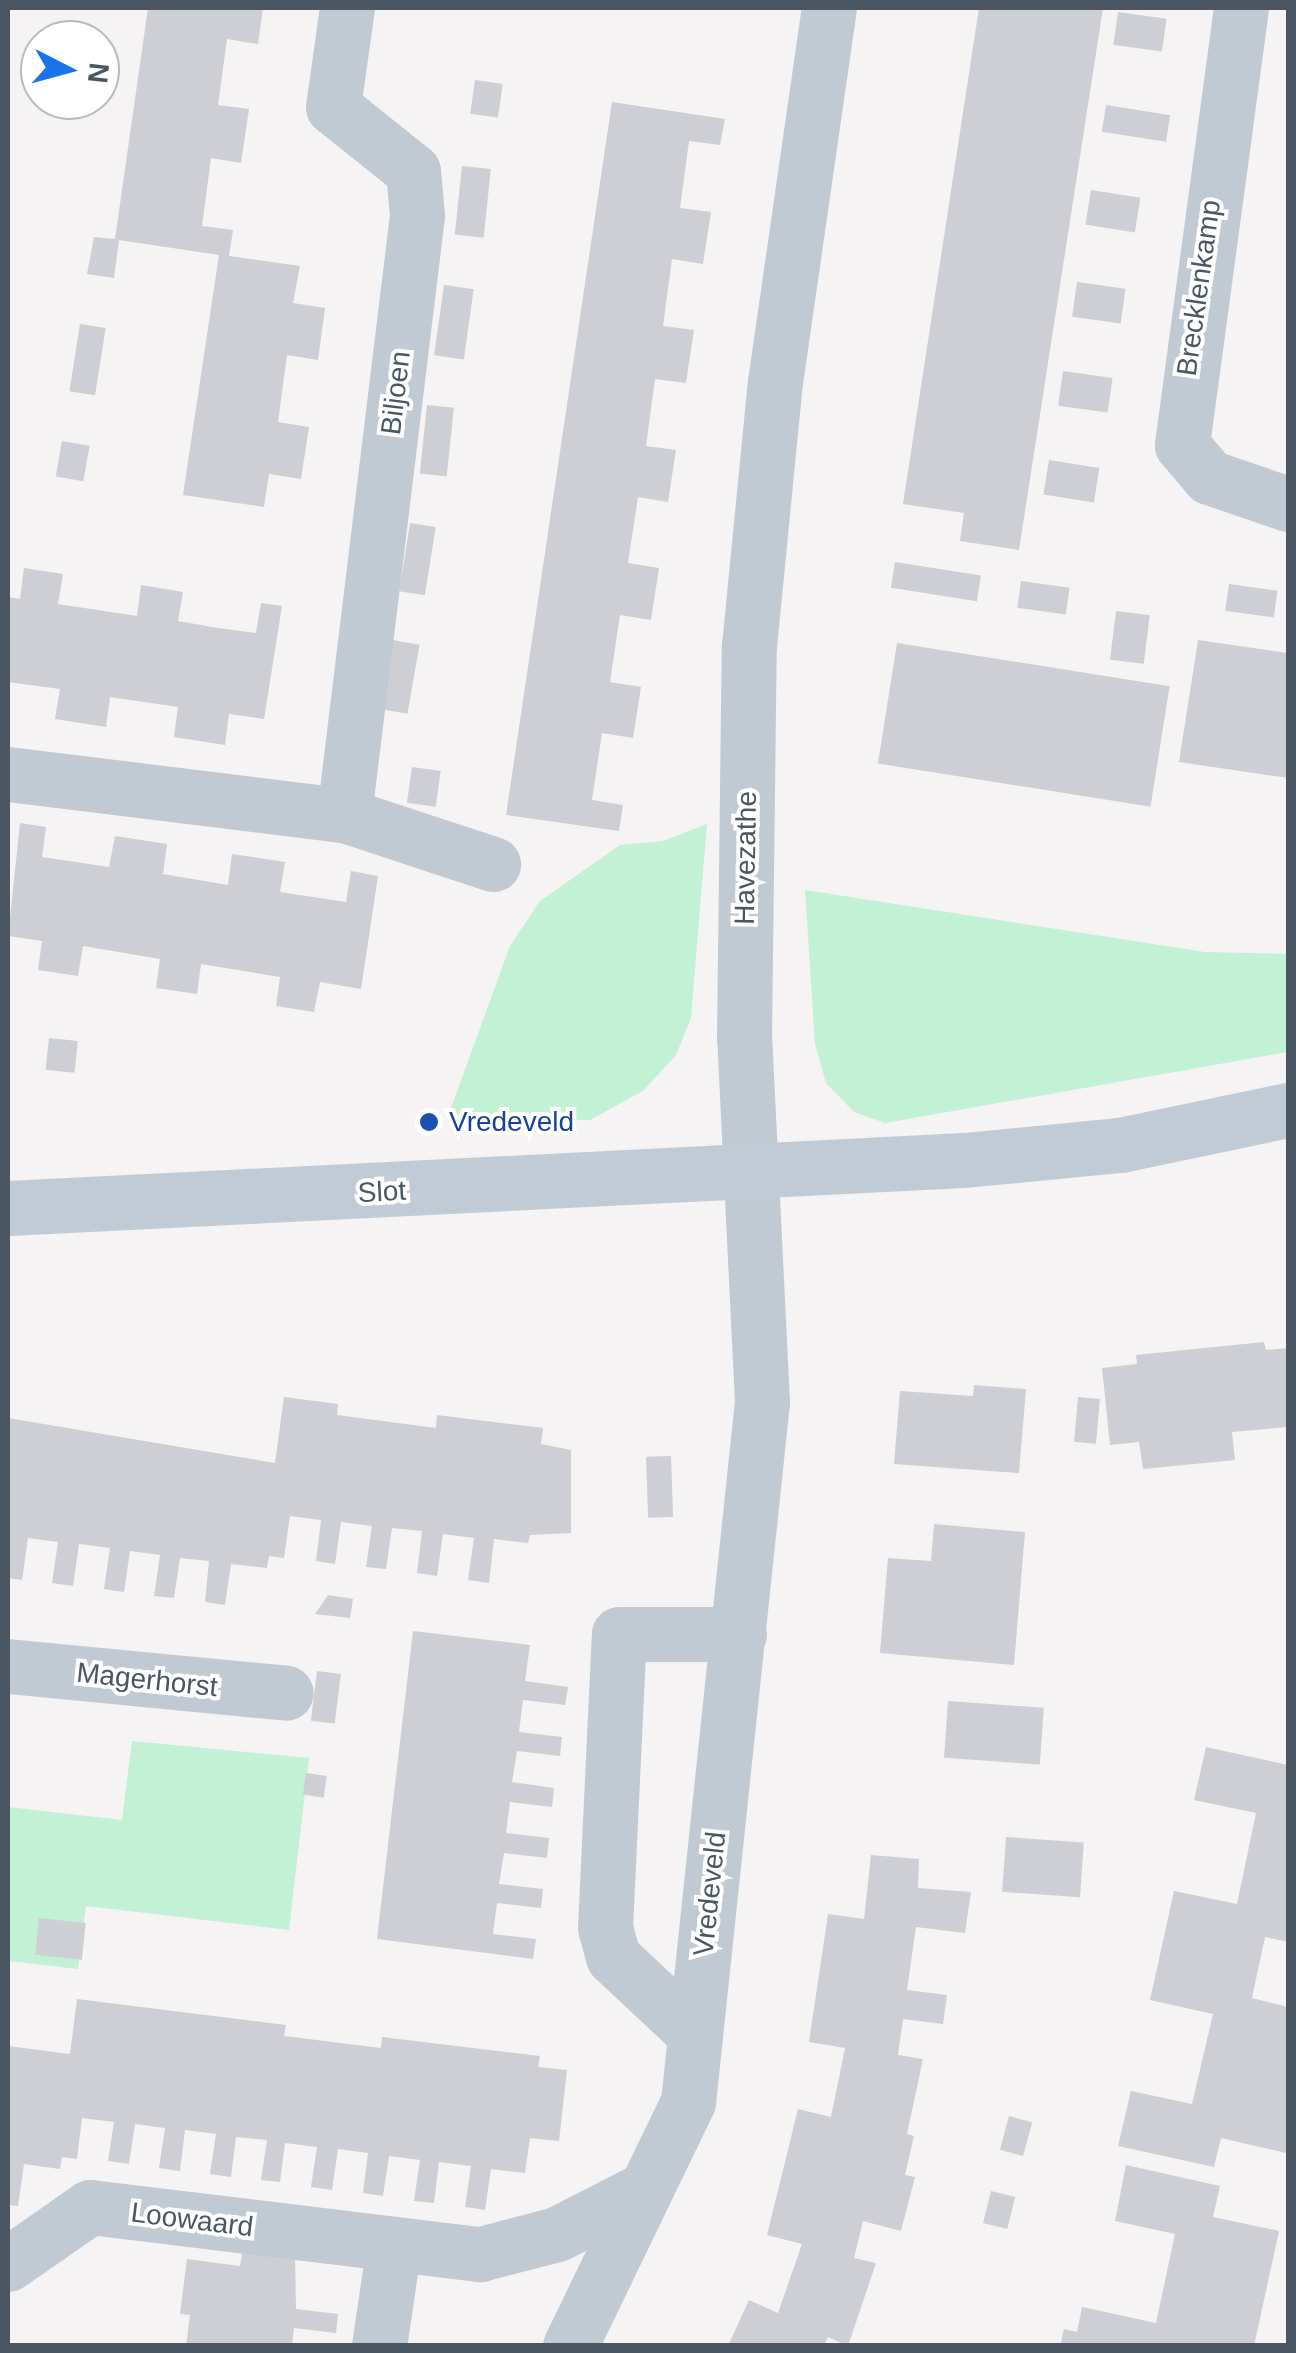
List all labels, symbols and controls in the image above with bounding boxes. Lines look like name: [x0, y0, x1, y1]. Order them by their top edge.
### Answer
north arrow: [20, 20, 120, 120]
text: N: [82, 61, 115, 85]
street label: Brecklenkamp: [1170, 198, 1228, 378]
street label: Biljoen: [374, 349, 418, 437]
street label: Havezathe: [728, 791, 764, 925]
place label: Vredeveld: [449, 1105, 574, 1139]
marker: Vredeveld: [418, 1111, 440, 1133]
street label: Slot: [357, 1174, 407, 1210]
street label: Magerhorst: [75, 1656, 219, 1704]
street label: Vredeveld: [687, 1830, 733, 1958]
street label: Loowaard: [129, 2196, 255, 2244]

